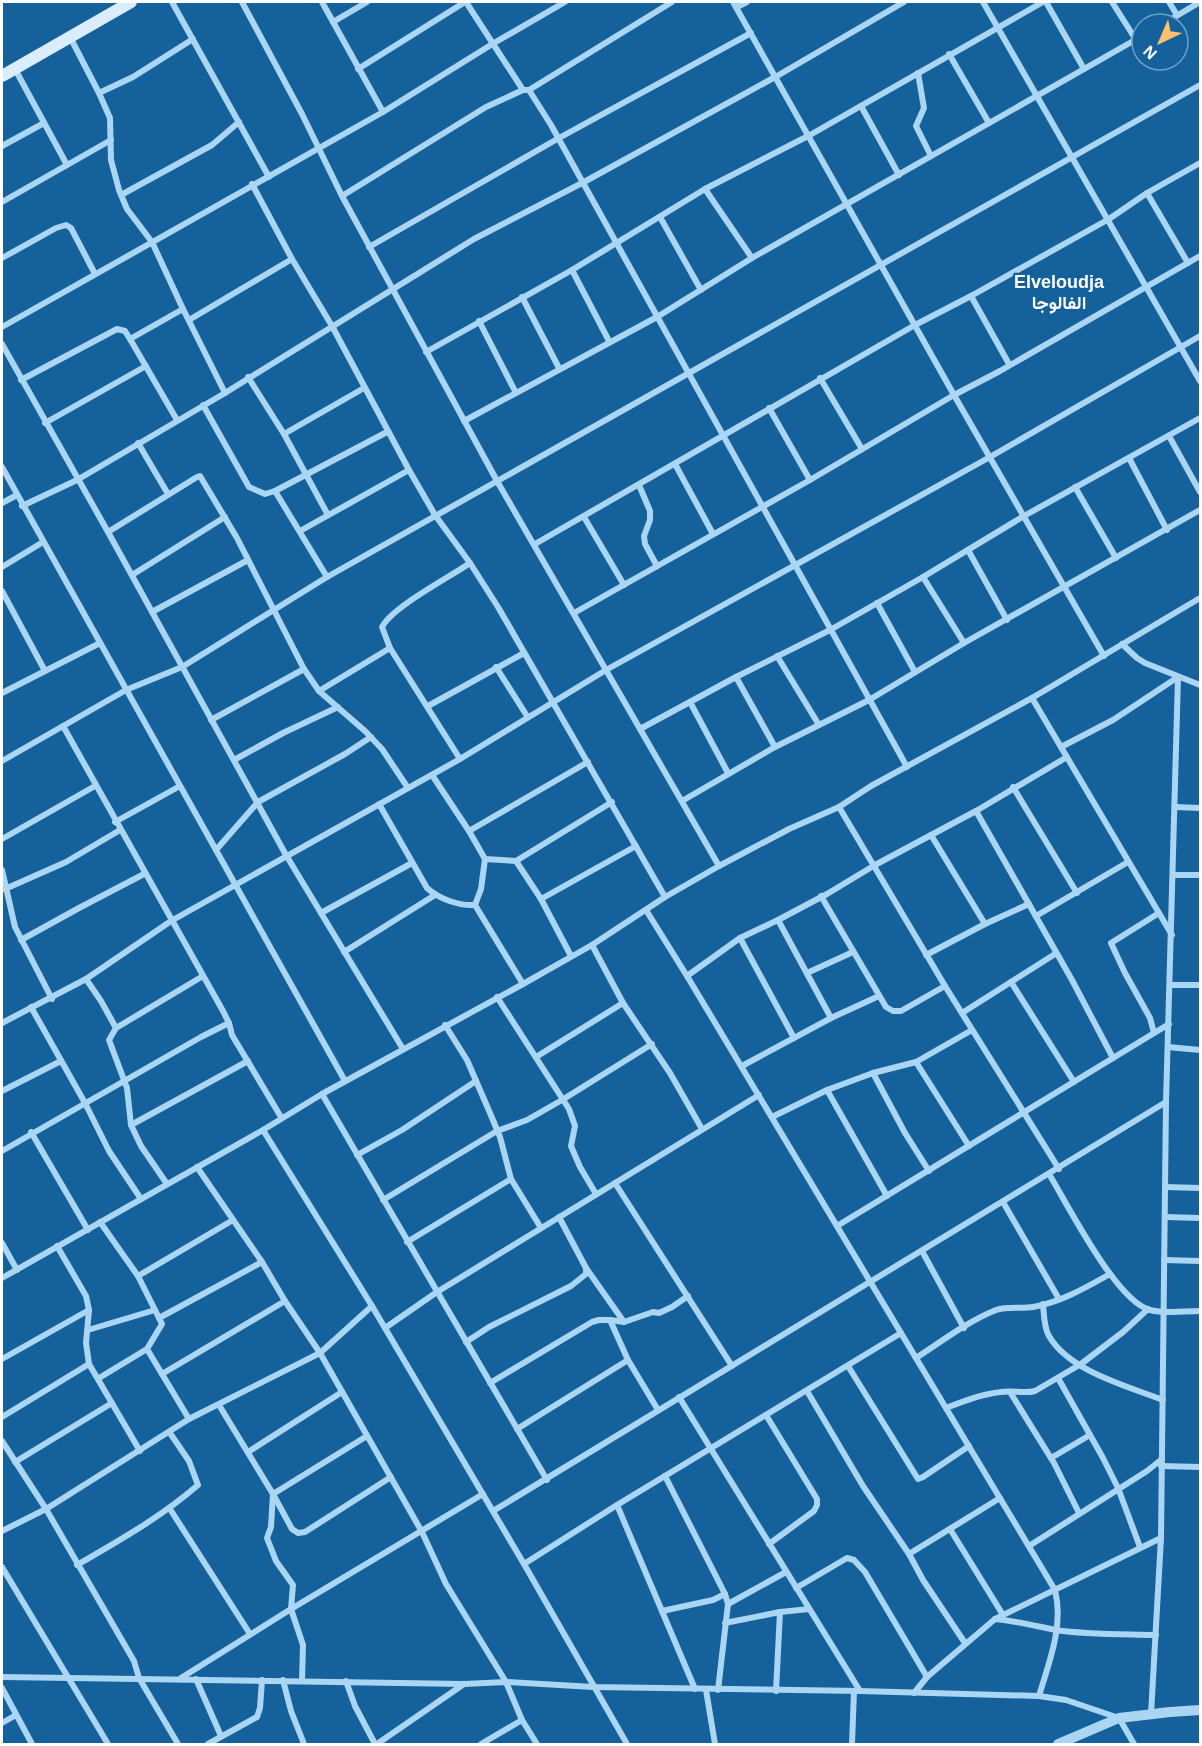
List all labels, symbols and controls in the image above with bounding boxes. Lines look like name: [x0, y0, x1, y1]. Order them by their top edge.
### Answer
north arrow: [1130, 12, 1190, 72]
text: N: [1140, 42, 1160, 63]
district label: Elveloudja الفالوجا: [1014, 272, 1105, 314]

